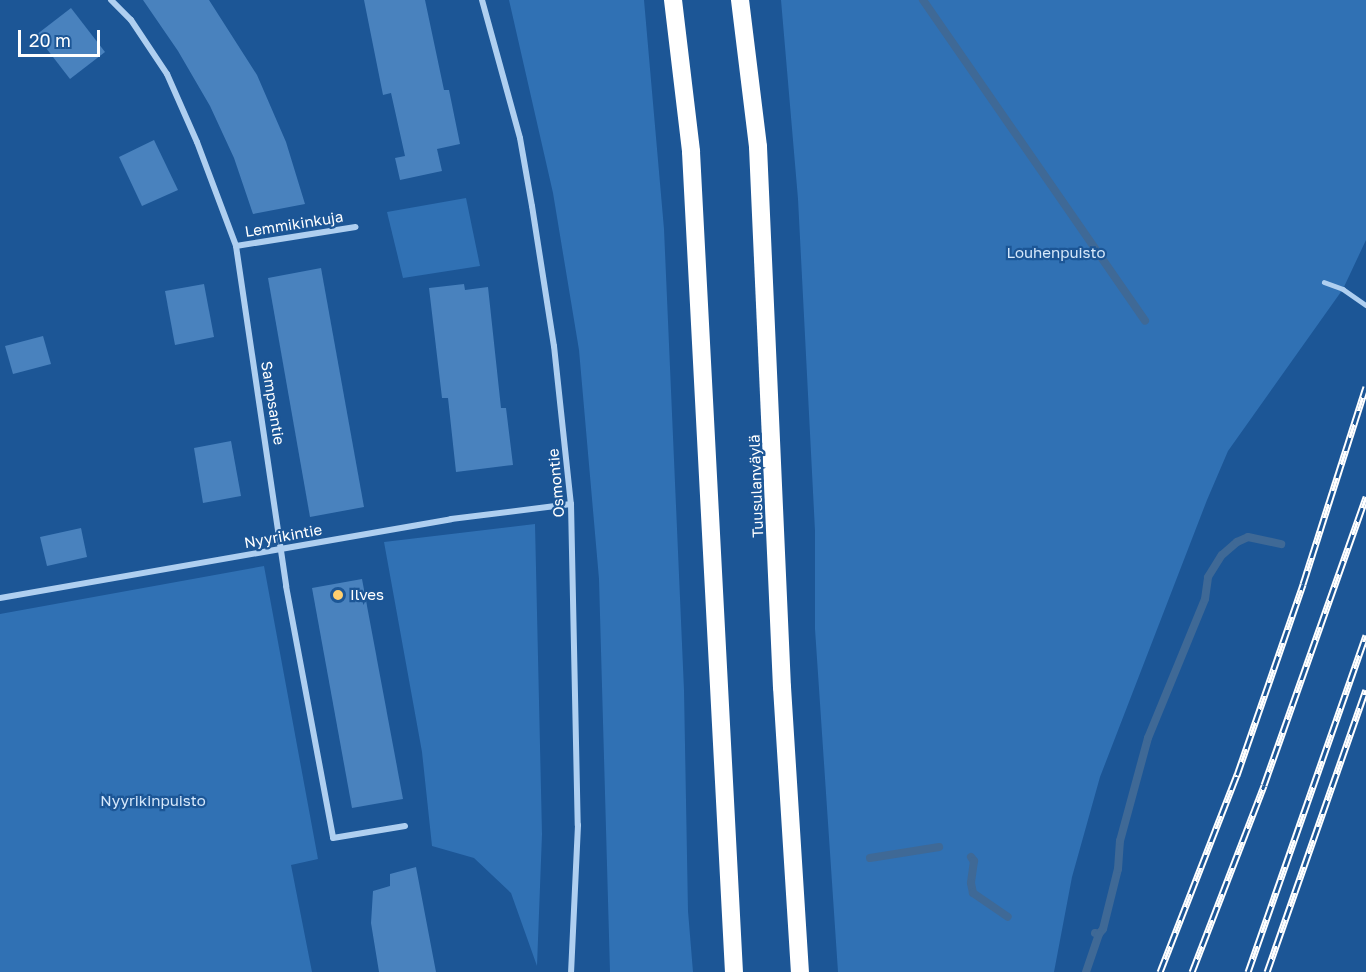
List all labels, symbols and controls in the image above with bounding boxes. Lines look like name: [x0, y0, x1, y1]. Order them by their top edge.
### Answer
scale bar: [21, 18, 104, 56]
text: 20 m: [29, 29, 71, 51]
street label: Lemmikinkuja: [243, 207, 345, 241]
park label: Louhenpuisto: [1007, 244, 1105, 262]
street label: Sampsantie: [257, 360, 289, 446]
street label: Tuusulanväylä: [745, 434, 767, 538]
street label: Osmontie: [544, 448, 568, 518]
street label: Nyyrikintie: [243, 520, 323, 552]
place label: Ilves: [350, 586, 384, 604]
marker: Ilves: [331, 588, 345, 602]
park label: Nyyrikinpuisto: [100, 792, 206, 810]

